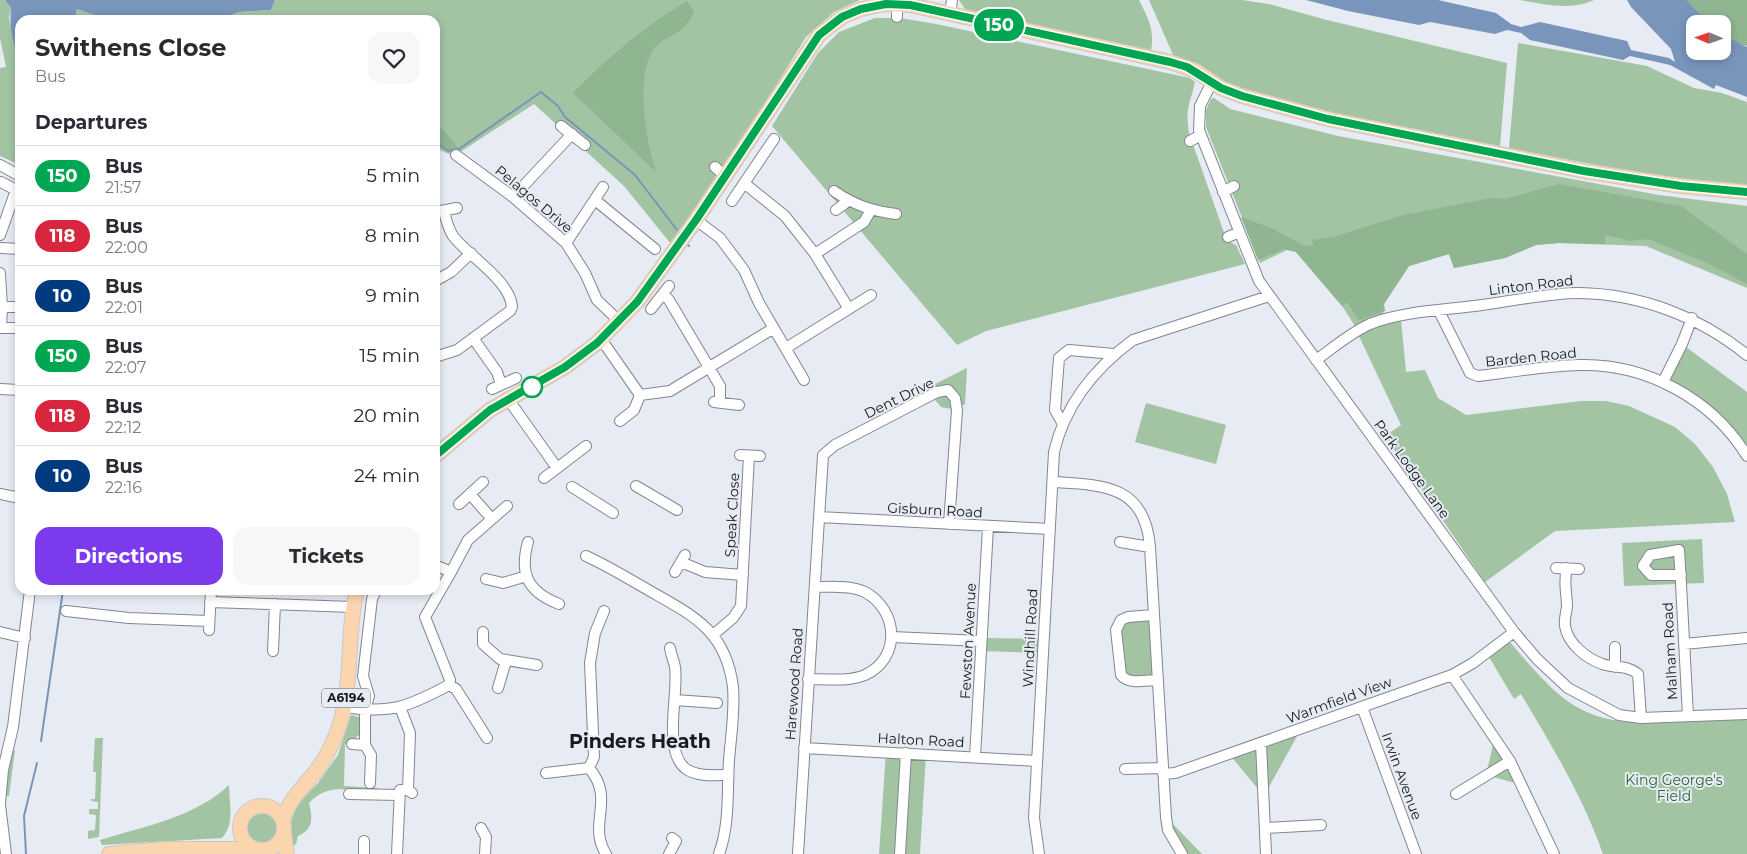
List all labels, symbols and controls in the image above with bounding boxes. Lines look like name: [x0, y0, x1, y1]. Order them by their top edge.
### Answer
line badge: 150: [970, 9, 1028, 41]
text: 150: [984, 14, 1014, 36]
north arrow: [1686, 15, 1731, 60]
map controls: [1686, 15, 1731, 60]
button: heart: [368, 32, 420, 84]
text: Swithens Close: [35, 33, 226, 62]
text: Bus: [35, 67, 66, 86]
text: Departures: [35, 111, 147, 134]
text: Bus: [105, 155, 143, 178]
street label: Pelagos Drive: [491, 161, 577, 237]
text: 5 min: [366, 164, 420, 187]
text: 150: [48, 165, 78, 187]
text: 21:57: [105, 178, 142, 197]
text: Bus: [105, 215, 143, 238]
text: 8 min: [365, 224, 420, 247]
text: 118: [50, 225, 76, 247]
text: 22:00: [105, 238, 148, 257]
street label: Linton Road: [1488, 271, 1574, 299]
text: Bus: [105, 275, 143, 298]
text: 9 min: [365, 284, 420, 307]
text: 10: [53, 285, 72, 307]
text: 22:01: [105, 298, 143, 317]
text: Bus: [105, 335, 143, 358]
street label: Barden Road: [1484, 343, 1578, 371]
text: 15 min: [359, 344, 420, 367]
text: 150: [48, 345, 78, 367]
text: 22:07: [105, 358, 146, 377]
street label: Dent Drive: [861, 373, 937, 423]
unlabelled marker: [521, 376, 543, 398]
text: Bus: [105, 395, 143, 418]
text: 20 min: [354, 404, 420, 427]
text: 118: [50, 405, 76, 427]
street label: Park Lodge Lane: [1370, 416, 1454, 522]
text: 22:12: [105, 418, 141, 437]
text: Bus: [105, 455, 143, 478]
text: 24 min: [354, 464, 420, 487]
text: 10: [53, 465, 72, 487]
street label: Speak Close: [721, 472, 743, 558]
text: 22:16: [105, 478, 142, 497]
street label: Gisburn Road: [887, 499, 983, 521]
button: Directions: [35, 527, 223, 585]
button: Tickets: [233, 527, 420, 585]
street label: Fewston Avenue: [956, 583, 980, 699]
street label: Windhill Road: [1018, 588, 1042, 688]
street label: Malham Road: [1658, 601, 1682, 701]
street label: Harewood Road: [781, 627, 807, 741]
street label: Warmfield View: [1284, 672, 1395, 727]
road number: A6194: [322, 688, 370, 708]
street label: Halton Road: [877, 729, 965, 751]
district label: Pinders Heath: [569, 730, 711, 753]
street label: Irwin Avenue: [1378, 730, 1426, 822]
park label: King George's Field: [1625, 771, 1723, 805]

